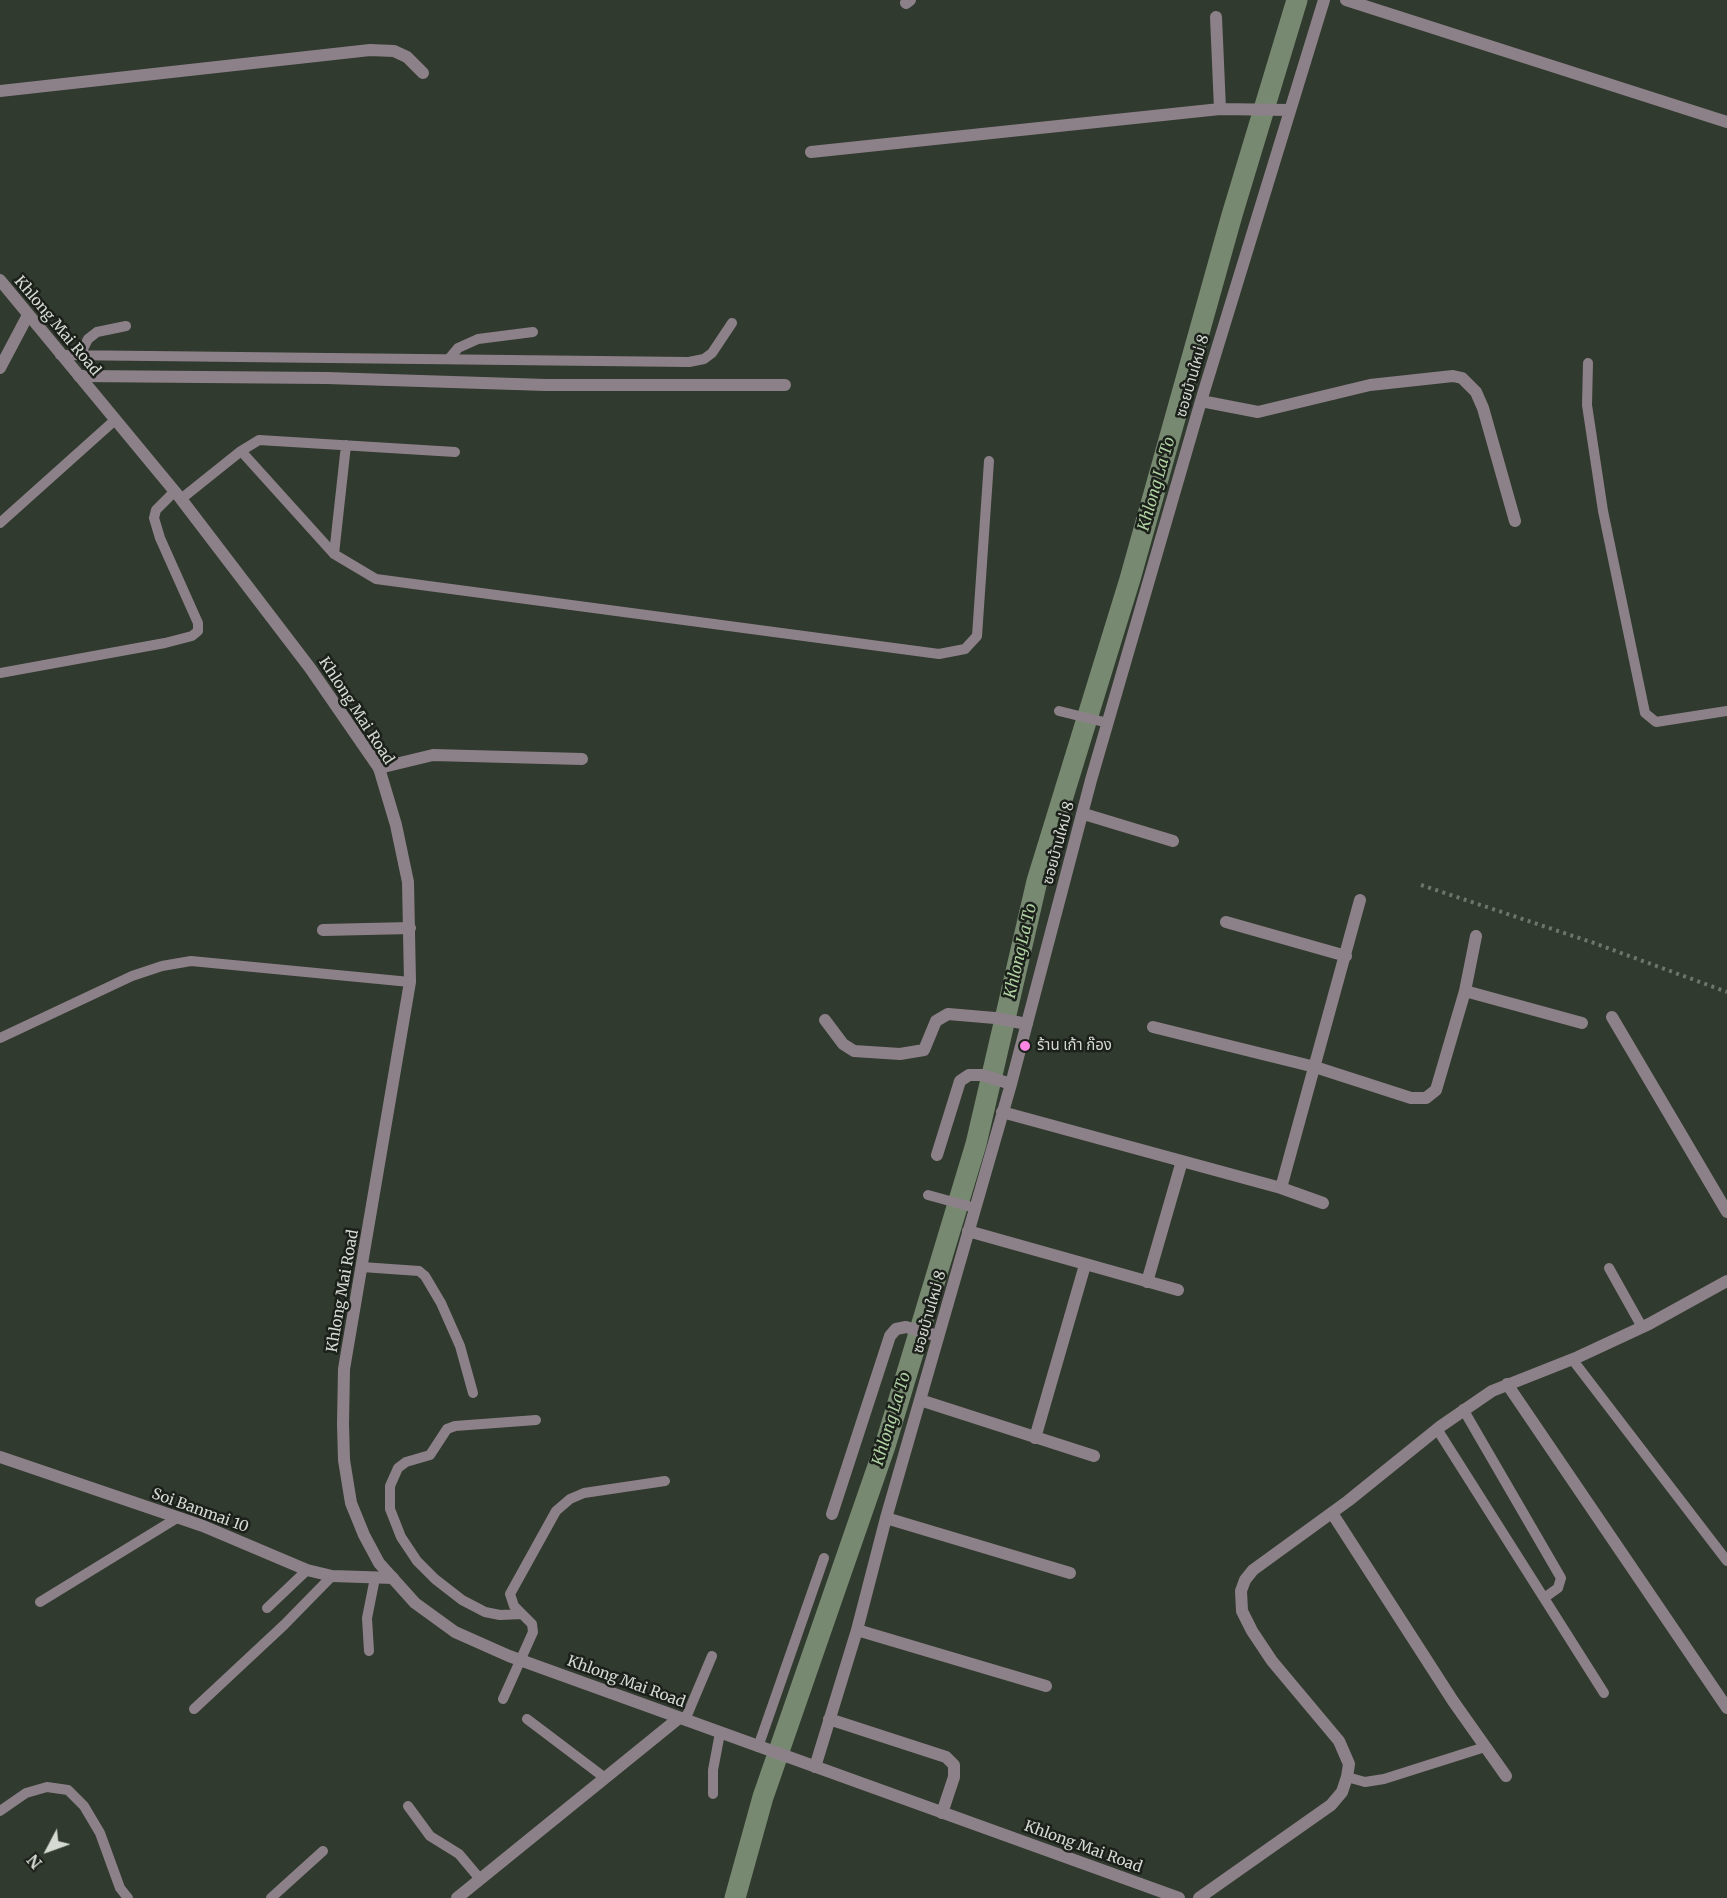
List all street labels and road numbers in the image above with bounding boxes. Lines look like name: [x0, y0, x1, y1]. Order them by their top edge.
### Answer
street label: Khlong Mai Road: [10, 273, 104, 379]
street label: ซอยบ้านใหม่ 8: [1173, 333, 1213, 419]
street label: Khlong Mai Road: [315, 654, 397, 768]
street label: ซอยบ้านใหม่ 8: [1039, 800, 1079, 886]
street label: Khlong Mai Road: [323, 1228, 363, 1354]
street label: ซอยบ้านใหม่ 8: [910, 1269, 950, 1355]
street label: Soi Banmai 10: [149, 1485, 251, 1537]
street label: Khlong Mai Road: [565, 1652, 687, 1712]
street label: Khlong Mai Road: [1022, 1817, 1144, 1877]

